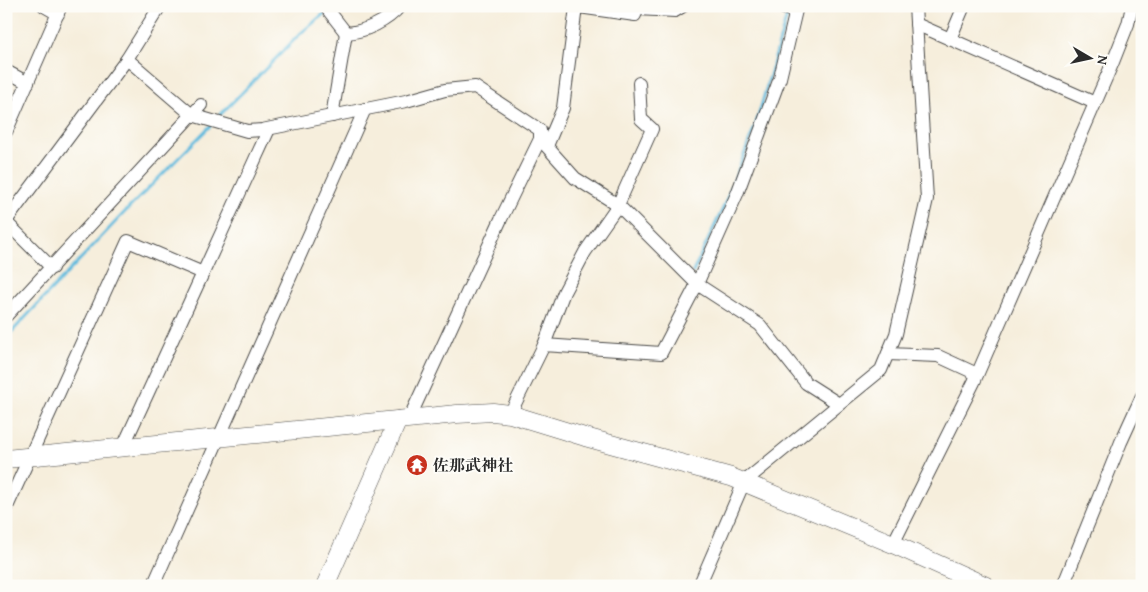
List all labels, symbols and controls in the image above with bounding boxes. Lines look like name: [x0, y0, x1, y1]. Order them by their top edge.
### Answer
north arrow: [1066, 32, 1116, 82]
text: N: [1092, 54, 1113, 67]
temple icon: 佐那武神社: [405, 453, 429, 477]
place label: 佐那武神社: [433, 453, 513, 477]

